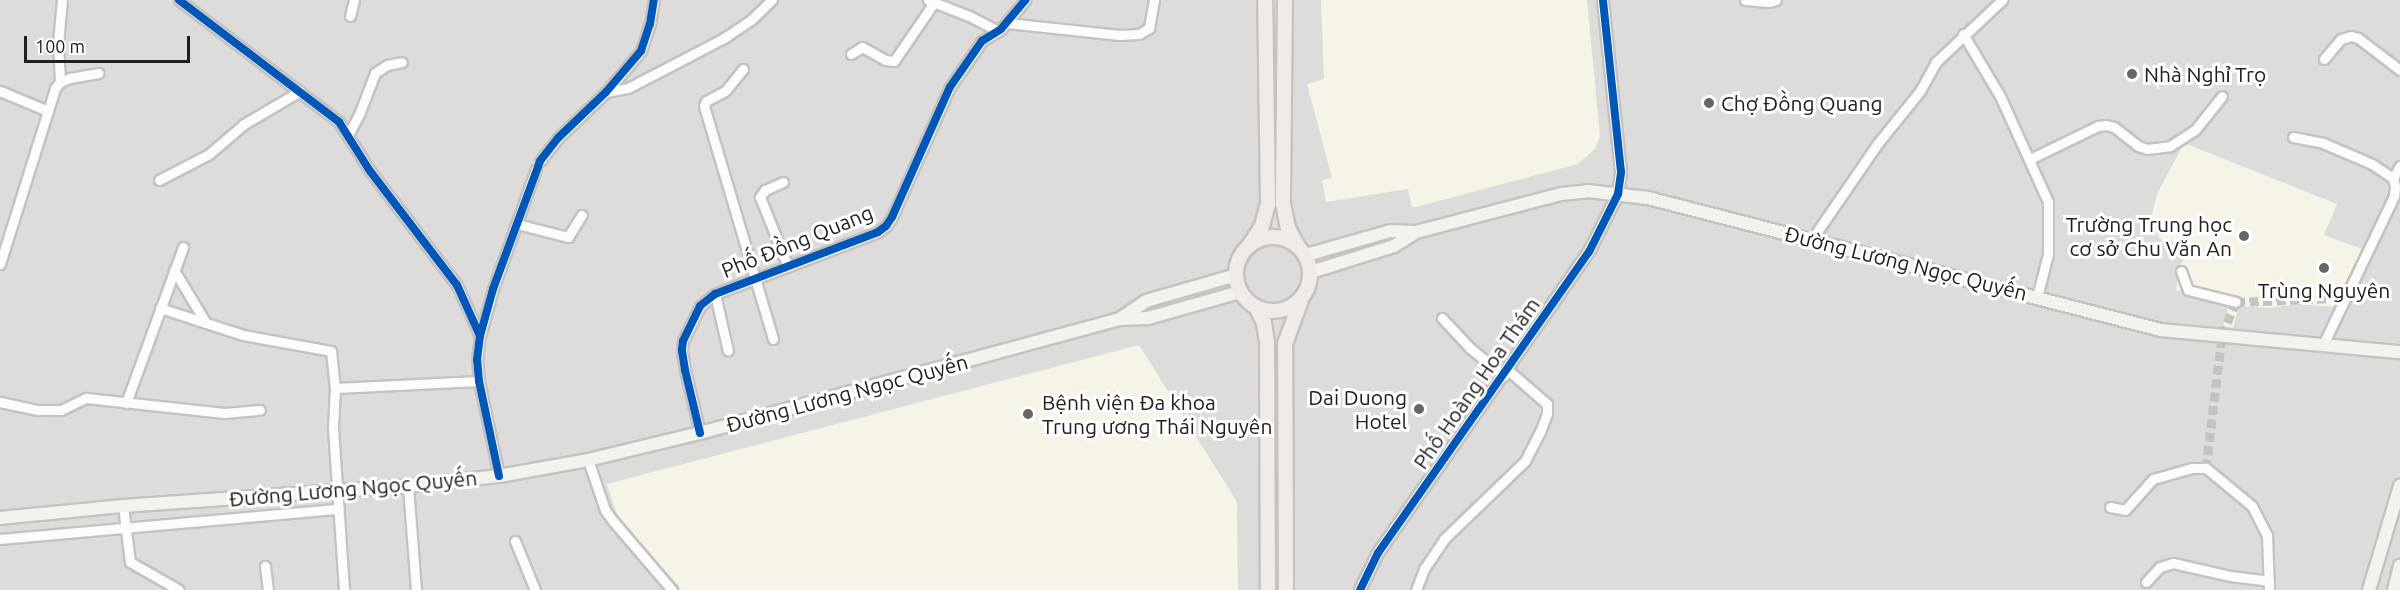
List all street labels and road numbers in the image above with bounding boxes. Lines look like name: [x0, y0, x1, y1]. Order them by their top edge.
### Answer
street label: Phố Đồng Quang: [718, 199, 876, 283]
street label: Đường Lương Ngọc Quyến: [1782, 221, 2030, 305]
street label: Phố Hoàng Hoa Thám: [1407, 292, 1545, 474]
street label: Đường Lương Ngọc Quyến: [724, 349, 970, 437]
street label: Đường Lương Ngọc Quyến: [228, 465, 478, 511]

